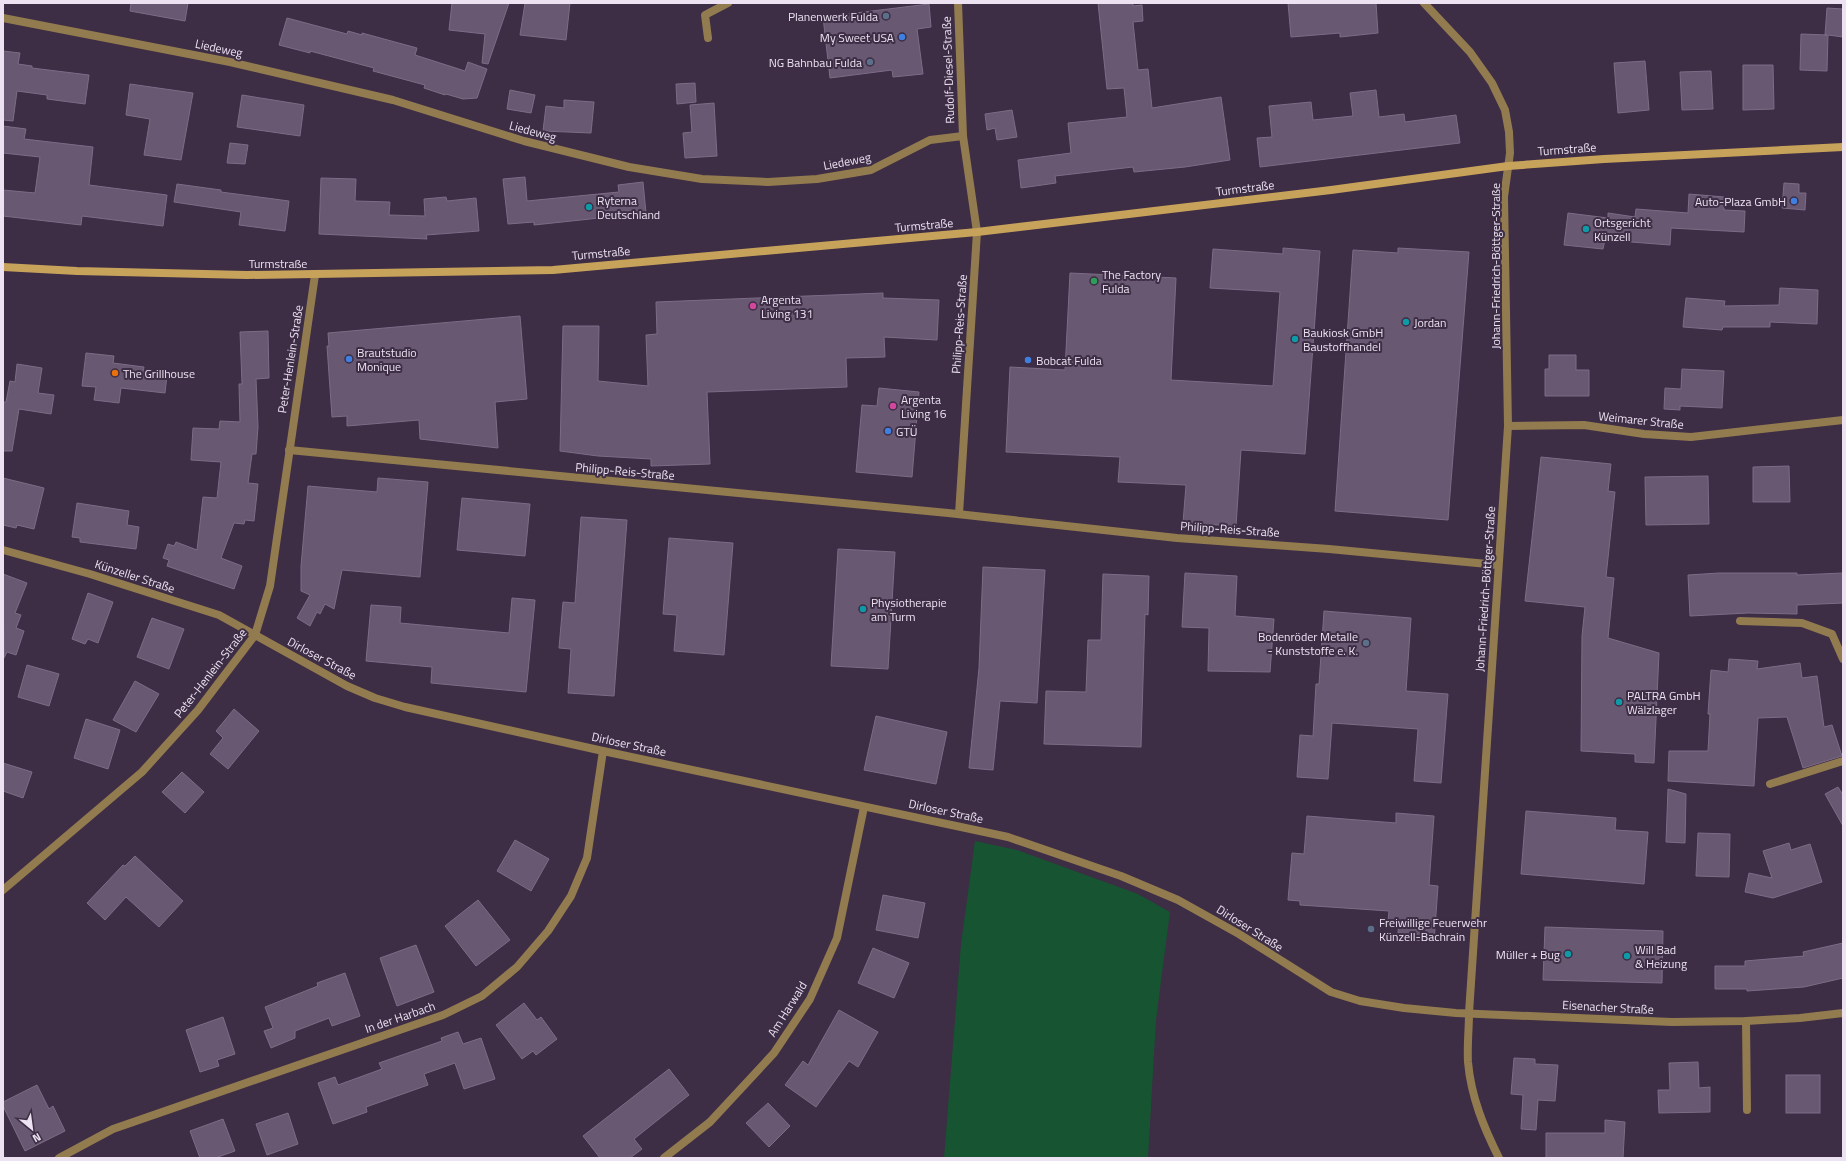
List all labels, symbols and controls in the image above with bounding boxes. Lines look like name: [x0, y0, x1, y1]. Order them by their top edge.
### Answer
place label: Planenwerk Fulda: [788, 7, 878, 26]
marker: Planenwerk Fulda: [881, 11, 891, 21]
street label: Rudolf-Diesel-Straße: [937, 16, 959, 124]
place label: My Sweet USA: [820, 28, 894, 47]
marker: My Sweet USA: [897, 32, 907, 42]
street label: Liedeweg: [193, 34, 245, 62]
place label: NG Bahnbau Fulda: [769, 53, 862, 72]
marker: NG Bahnbau Fulda: [865, 57, 875, 67]
street label: Liedeweg: [507, 116, 559, 146]
street label: Turmstraße: [1537, 137, 1597, 161]
street label: Liedeweg: [822, 147, 872, 175]
street label: Turmstraße: [1215, 175, 1275, 201]
street label: Johann-Friedrich-Böttger-Straße: [1486, 183, 1505, 349]
place label: Ryterna Deutschland: [597, 191, 660, 224]
place label: Auto-Plaza GmbH: [1695, 192, 1786, 211]
marker: Auto-Plaza GmbH: [1789, 196, 1799, 206]
marker: Ryterna Deutschland: [584, 202, 594, 212]
street label: Turmstraße: [894, 213, 954, 237]
place label: Ortsgericht Künzell: [1594, 213, 1651, 246]
marker: Ortsgericht Künzell: [1581, 224, 1591, 234]
street label: Turmstraße: [571, 241, 631, 265]
street label: Turmstraße: [249, 254, 307, 273]
place label: The Factory Fulda: [1102, 265, 1161, 298]
street label: Philipp-Reis-Straße: [946, 274, 972, 374]
marker: The Factory Fulda: [1089, 276, 1099, 286]
place label: Argenta Living 131: [761, 290, 813, 323]
marker: Argenta Living 131: [748, 301, 758, 311]
street label: Peter-Henlein-Straße: [272, 304, 308, 414]
place label: Jordan: [1414, 313, 1447, 332]
marker: Jordan: [1401, 317, 1411, 327]
place label: Baukiosk GmbH Baustoffhandel: [1303, 323, 1383, 356]
marker: Baukiosk GmbH Baustoffhandel: [1290, 334, 1300, 344]
place label: Brautstudio Monique: [357, 343, 417, 376]
place label: Bobcat Fulda: [1036, 351, 1102, 370]
marker: Brautstudio Monique: [344, 354, 354, 364]
marker: Bobcat Fulda: [1023, 355, 1033, 365]
place label: The Grillhouse: [123, 364, 195, 383]
marker: The Grillhouse: [110, 368, 120, 378]
place label: Argenta Living 16: [901, 390, 947, 423]
marker: Argenta Living 16: [888, 401, 898, 411]
street label: Weimarer Straße: [1597, 406, 1685, 434]
place label: GTÜ: [896, 422, 917, 441]
marker: GTÜ: [883, 426, 893, 436]
street label: Philipp-Reis-Straße: [575, 457, 675, 485]
street label: Johann-Friedrich-Böttger-Straße: [1470, 506, 1500, 672]
street label: Philipp-Reis-Straße: [1180, 516, 1280, 542]
street label: Künzeller Straße: [93, 554, 177, 598]
place label: Physiotherapie am Turm: [871, 593, 947, 626]
marker: Physiotherapie am Turm: [858, 604, 868, 614]
street label: Peter-Henlein-Straße: [169, 624, 251, 722]
place label: Bodenröder Metalle - Kunststoffe e. K.: [1258, 627, 1358, 660]
street label: Dirloser Straße: [284, 632, 360, 684]
marker: Bodenröder Metalle - Kunststoffe e. K.: [1361, 638, 1371, 648]
place label: PALTRA GmbH Wälzlager: [1627, 686, 1701, 719]
marker: PALTRA GmbH Wälzlager: [1614, 697, 1624, 707]
street label: Dirloser Straße: [590, 727, 668, 761]
street label: Dirloser Straße: [907, 794, 985, 828]
street label: Dirloser Straße: [1213, 900, 1287, 956]
place label: Freiwillige Feuerwehr Künzell-Bachrain: [1379, 913, 1487, 946]
marker: Freiwillige Feuerwehr Künzell-Bachrain: [1366, 924, 1376, 934]
place label: Will Bad & Heizung: [1635, 940, 1687, 973]
place label: Müller + Bug: [1496, 945, 1560, 964]
marker: Müller + Bug: [1563, 949, 1573, 959]
marker: Will Bad & Heizung: [1622, 951, 1632, 961]
street label: Am Harwald: [762, 978, 812, 1040]
street label: Eisenacher Straße: [1562, 995, 1654, 1019]
street label: In der Harbach: [362, 996, 438, 1038]
north arrow: [12, 1109, 52, 1149]
text: N: [30, 1129, 44, 1147]

